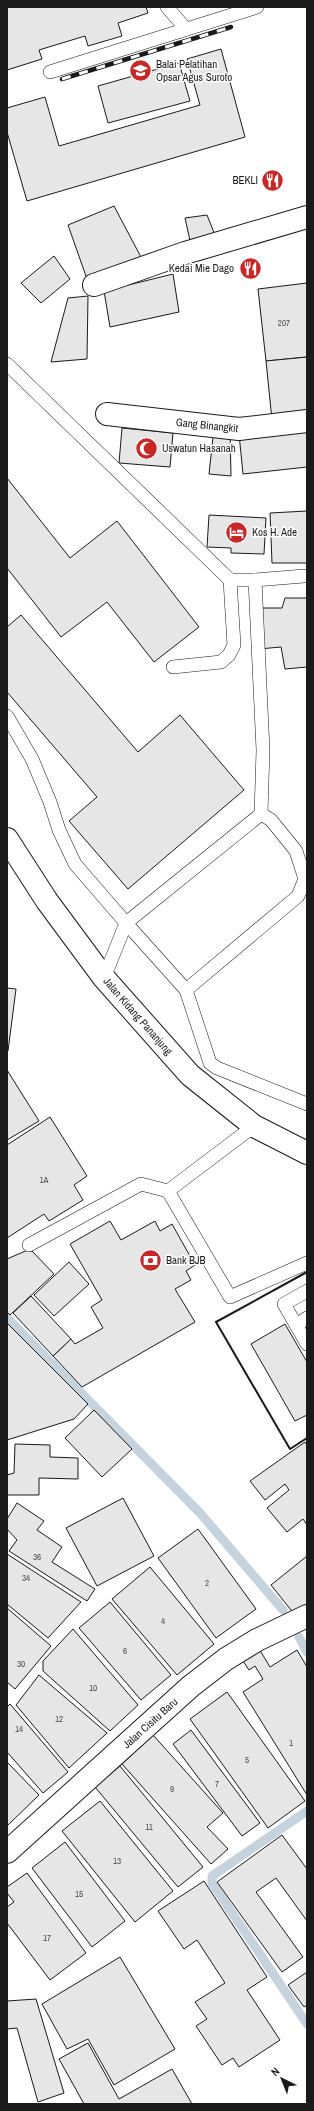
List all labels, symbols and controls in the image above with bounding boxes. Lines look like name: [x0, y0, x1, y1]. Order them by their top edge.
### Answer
school or university icon: Balai Pelatihan Opsar Agus Suroto: [128, 57, 154, 83]
place label: Balai Pelatihan Opsar Agus Suroto: [156, 57, 232, 84]
restaurant icon: BEKLI: [260, 167, 286, 193]
place label: BEKLI: [232, 173, 258, 187]
restaurant icon: Kedai Mie Dago: [237, 255, 263, 281]
place label: Kedai Mie Dago: [169, 261, 234, 275]
house number: 207: [278, 317, 290, 329]
street label: Gang Binangkit: [175, 415, 239, 435]
mosque icon: Uswatun Hasanah: [133, 435, 159, 461]
place label: Uswatun Hasanah: [162, 441, 236, 455]
hotel icon: Kos H. Ade: [224, 519, 250, 545]
place label: Kos H. Ade: [252, 525, 297, 539]
street label: Jalan Kidang Pananjung: [100, 974, 176, 1058]
house number: 1A: [39, 1174, 49, 1186]
bank icon: Bank BJB: [138, 1247, 164, 1273]
place label: Bank BJB: [166, 1253, 206, 1267]
house number: 36: [33, 1551, 41, 1563]
house number: 34: [22, 1572, 30, 1584]
house number: 2: [205, 1577, 209, 1589]
house number: 4: [161, 1615, 165, 1627]
house number: 6: [123, 1645, 127, 1657]
house number: 30: [17, 1658, 25, 1670]
house number: 10: [89, 1682, 97, 1694]
street label: Jalan Cisitu Baru: [120, 1695, 180, 1751]
house number: 12: [55, 1713, 63, 1725]
house number: 14: [15, 1723, 23, 1735]
house number: 1: [289, 1737, 293, 1749]
house number: 5: [245, 1754, 249, 1766]
house number: 7: [215, 1778, 219, 1790]
house number: 9: [170, 1783, 174, 1795]
house number: 11: [145, 1821, 153, 1833]
house number: 13: [113, 1855, 121, 1867]
house number: 15: [75, 1888, 83, 1900]
house number: 17: [43, 1932, 51, 1944]
north arrow: [262, 2059, 302, 2099]
text: N: [268, 2064, 282, 2079]

